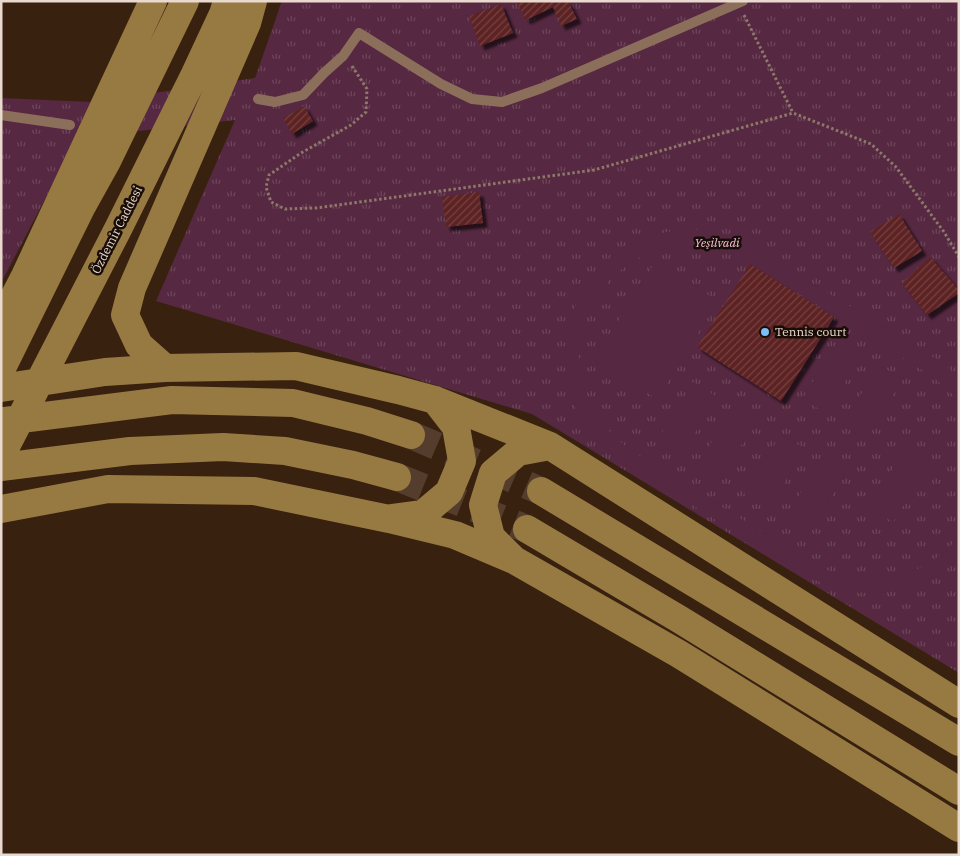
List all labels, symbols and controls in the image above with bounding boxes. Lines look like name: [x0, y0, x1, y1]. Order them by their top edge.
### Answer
street label: Özdemir Caddesi: [88, 183, 145, 276]
park label: Yeşilvadi: [694, 235, 740, 250]
place label: Tennis court: [775, 324, 846, 339]
marker: Tennis court: [759, 326, 771, 338]

